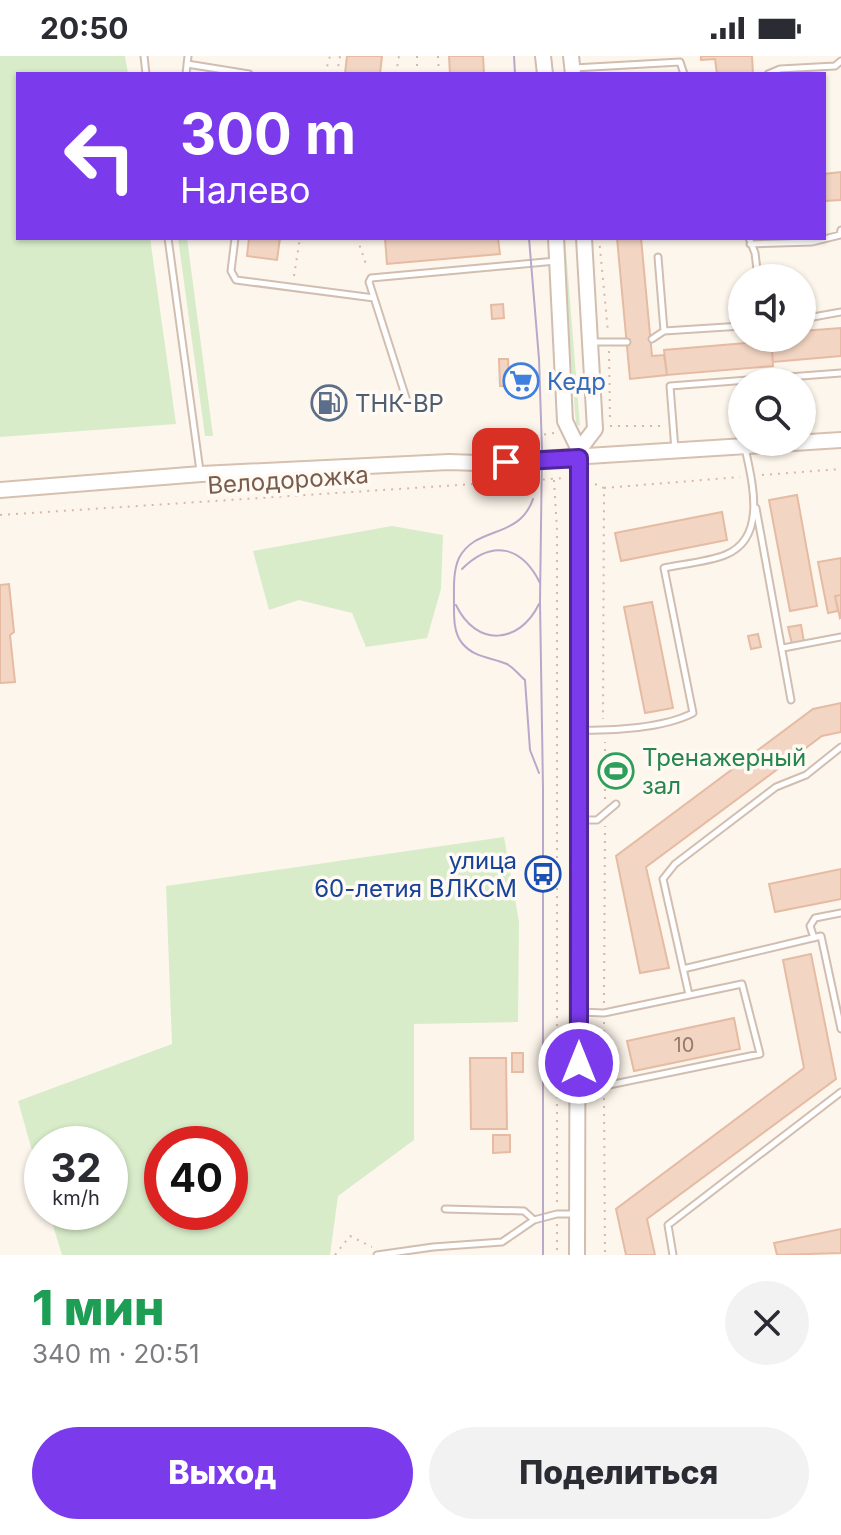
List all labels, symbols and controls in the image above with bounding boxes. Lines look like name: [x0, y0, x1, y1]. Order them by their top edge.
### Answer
text: 20:50: [40, 10, 129, 46]
text: 300 m: [180, 100, 356, 168]
icon: left: [48, 104, 152, 208]
text: Налево: [180, 168, 311, 212]
map controls: [728, 264, 816, 456]
button: sound: [728, 264, 816, 352]
supermarket icon: Кедр: [502, 362, 540, 400]
place label: Кедр: [547, 367, 606, 396]
button: search: [728, 368, 816, 456]
fuel station icon: ТНК-ВР: [310, 384, 348, 422]
place label: ТНК-ВР: [355, 389, 444, 418]
pin: [472, 428, 540, 496]
icon: arrive: [484, 440, 528, 484]
street label: Велодорожка: [206, 460, 370, 500]
place label: Тренажерный зал: [642, 743, 806, 800]
sports icon: Тренажерный зал: [597, 752, 635, 790]
place label: улица 60-летия ВЛКСМ: [314, 846, 517, 903]
bus stop icon: улица 60-летия ВЛКСМ: [524, 855, 562, 893]
position arrow: [537, 1021, 621, 1105]
house number: 10: [674, 1033, 694, 1057]
speed limit sign: 40: [144, 1126, 248, 1230]
text: 32: [50, 1143, 102, 1192]
text: km/h: [52, 1186, 100, 1210]
text: 1 мин: [32, 1278, 164, 1337]
button: close: [725, 1281, 809, 1365]
text: 340 m · 20:51: [32, 1338, 200, 1369]
button: Выход: [32, 1427, 413, 1519]
button: Поделиться: [429, 1427, 809, 1519]

